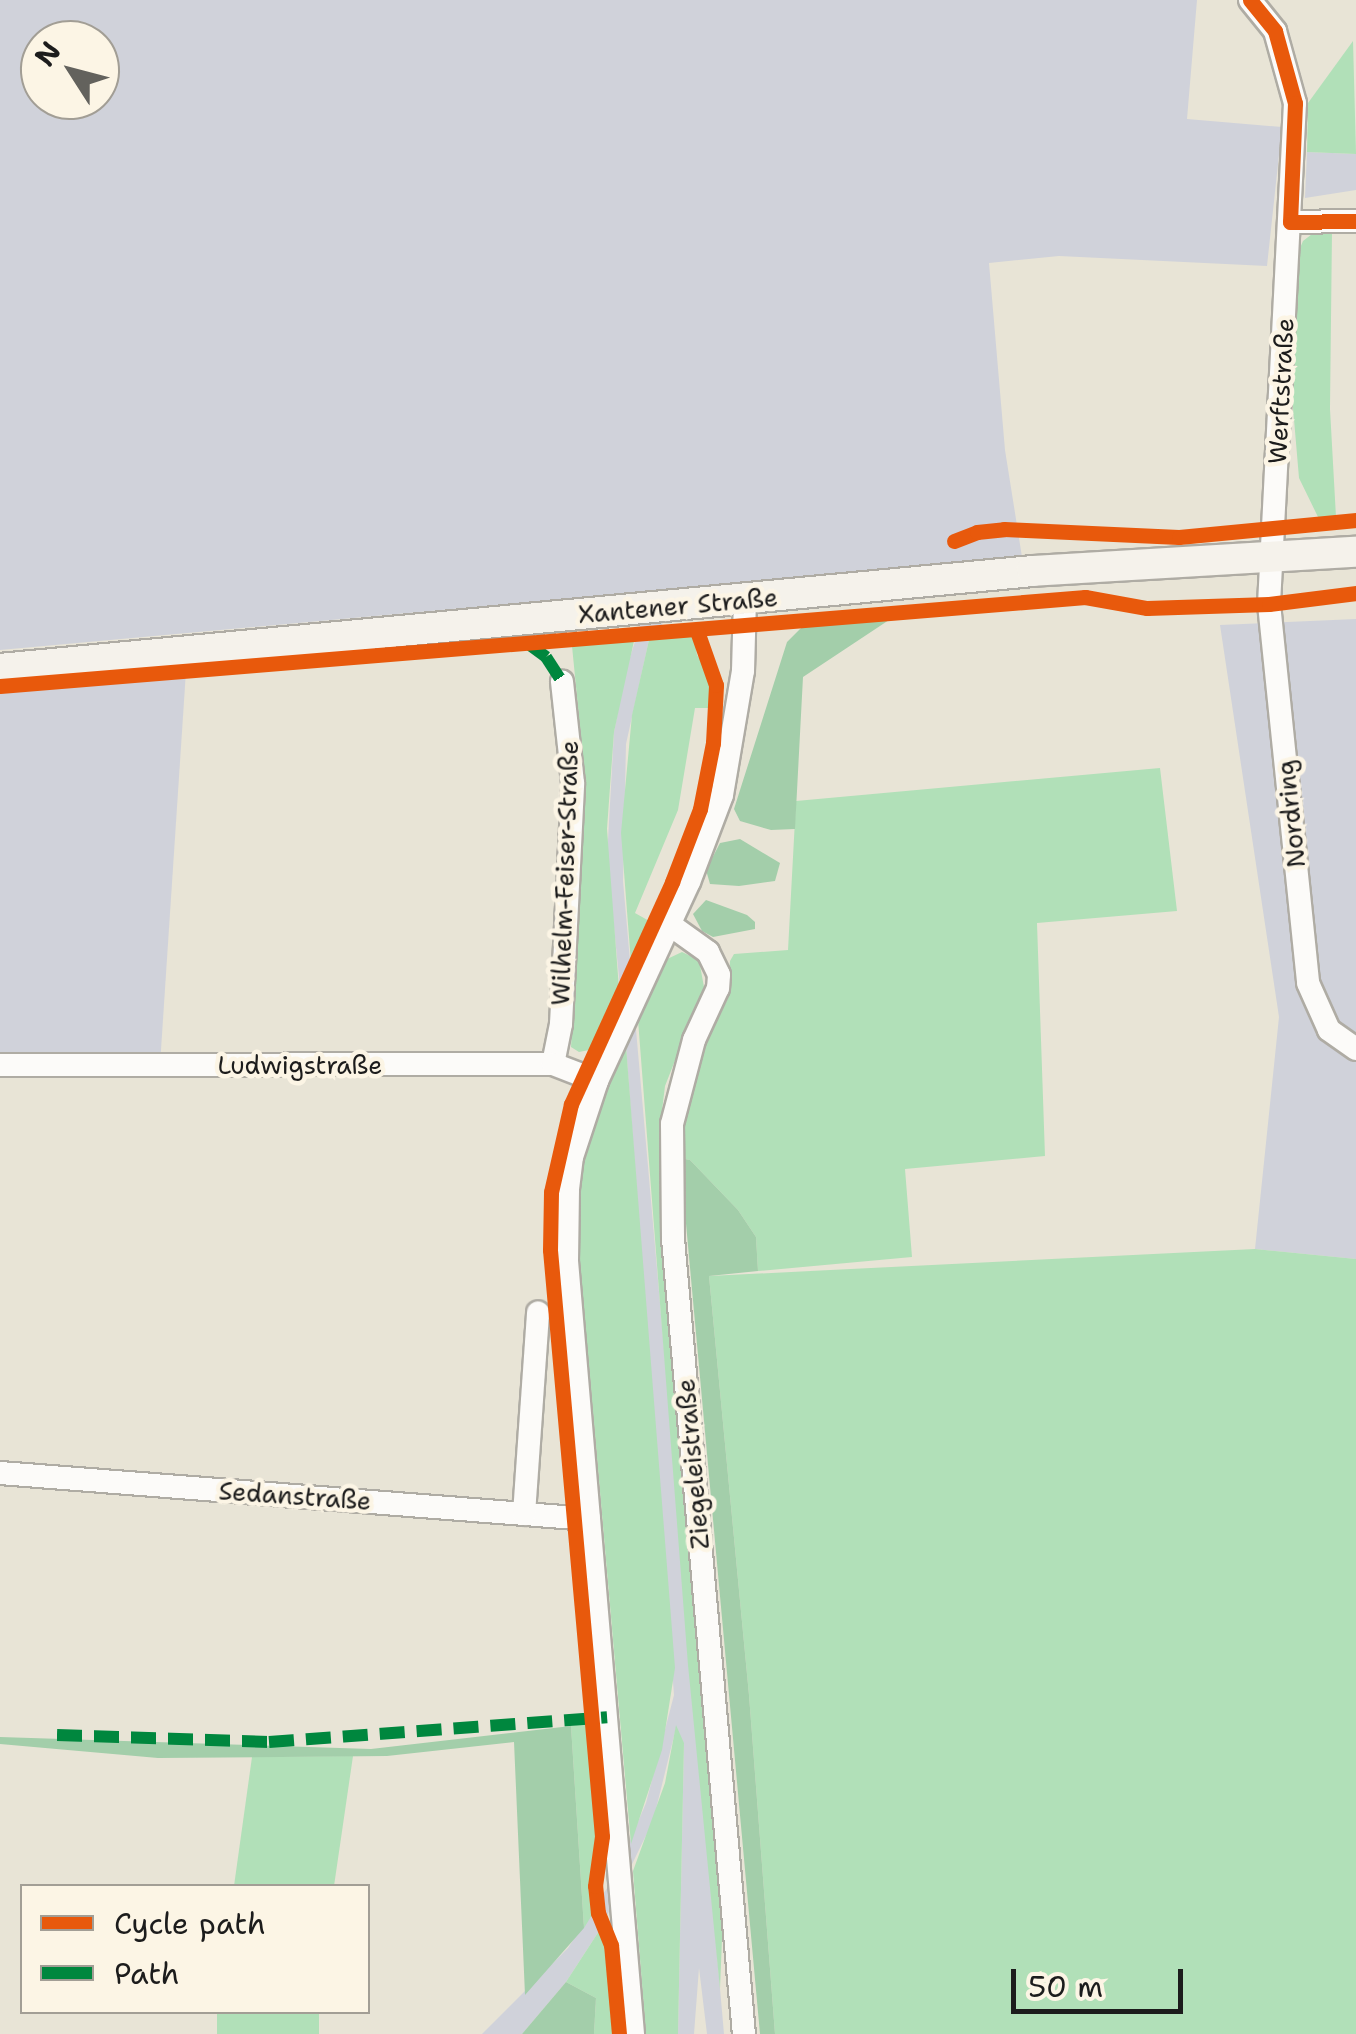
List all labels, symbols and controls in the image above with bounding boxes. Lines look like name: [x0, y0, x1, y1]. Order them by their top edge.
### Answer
north arrow: [20, 20, 120, 120]
text: N: [25, 33, 69, 74]
street label: Werftstraße: [1262, 317, 1300, 465]
street label: Xantener Straße: [577, 582, 779, 630]
street label: Wilhelm-Feiser-Straße: [545, 740, 585, 1006]
street label: Nordring: [1270, 759, 1312, 869]
street label: Ludwigstraße: [218, 1050, 382, 1080]
street label: Ziegeleistraße: [671, 1377, 715, 1551]
street label: Sedanstraße: [218, 1476, 372, 1516]
legend: [20, 1884, 370, 2014]
text: Cycle path: [114, 1903, 266, 1944]
scale bar: [1016, 1949, 1188, 2011]
text: Path: [114, 1953, 180, 1994]
text: 50 m: [1028, 1966, 1103, 2007]

